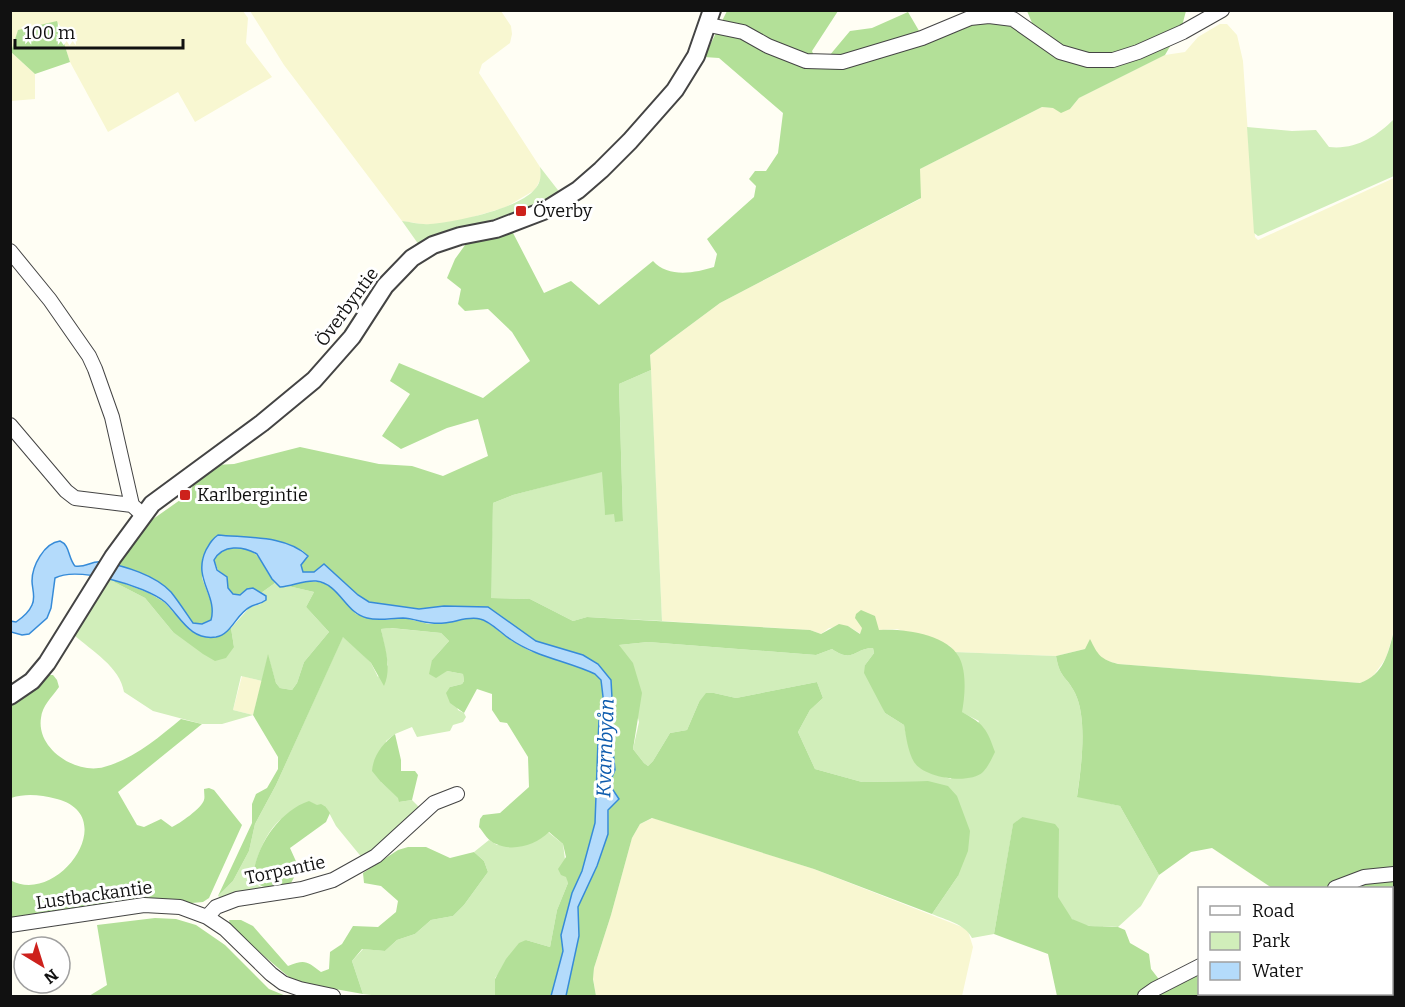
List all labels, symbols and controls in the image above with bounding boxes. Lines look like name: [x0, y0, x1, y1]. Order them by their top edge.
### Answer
scale bar: [15, 12, 183, 50]
text: 100 m: [24, 22, 75, 44]
place label: Överby: [533, 200, 593, 222]
marker: Överby: [514, 204, 528, 218]
street label: Överbyntie: [311, 263, 383, 351]
place label: Karlbergintie: [197, 484, 308, 506]
marker: Karlbergintie: [178, 488, 192, 502]
water label: Kvarnbyån: [591, 698, 619, 798]
street label: Torpantie: [243, 851, 327, 889]
street label: Lustbackantie: [34, 876, 154, 914]
legend: [1198, 887, 1393, 995]
text: Road: [1252, 900, 1295, 922]
text: Park: [1252, 930, 1291, 952]
north arrow: [12, 935, 72, 995]
text: Water: [1252, 960, 1303, 982]
text: N: [40, 965, 62, 988]

